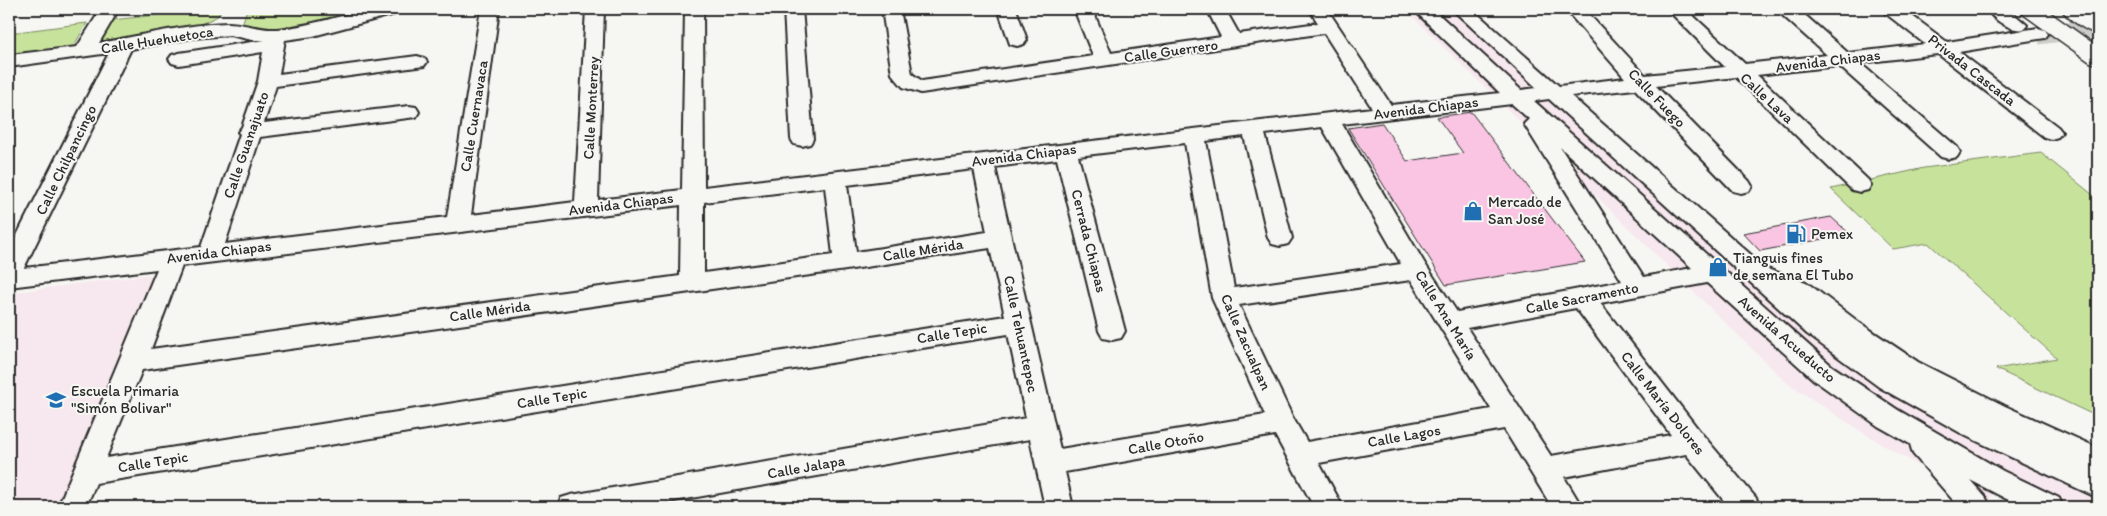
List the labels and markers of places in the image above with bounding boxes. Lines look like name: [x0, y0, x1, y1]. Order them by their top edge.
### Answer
place label: Mercado de San José: [1488, 193, 1562, 228]
shop icon: Mercado de San José: [1462, 200, 1484, 222]
fuel station icon: Pemex: [1785, 223, 1807, 245]
place label: Pemex: [1811, 225, 1853, 243]
place label: Tianguis fines de semana El Tubo: [1733, 249, 1854, 284]
shop icon: Tianguis fines de semana El Tubo: [1707, 256, 1729, 278]
place label: Escuela Primaria "Simón Bolivar": [71, 382, 179, 417]
school or university icon: Escuela Primaria "Simón Bolivar": [45, 389, 67, 411]

